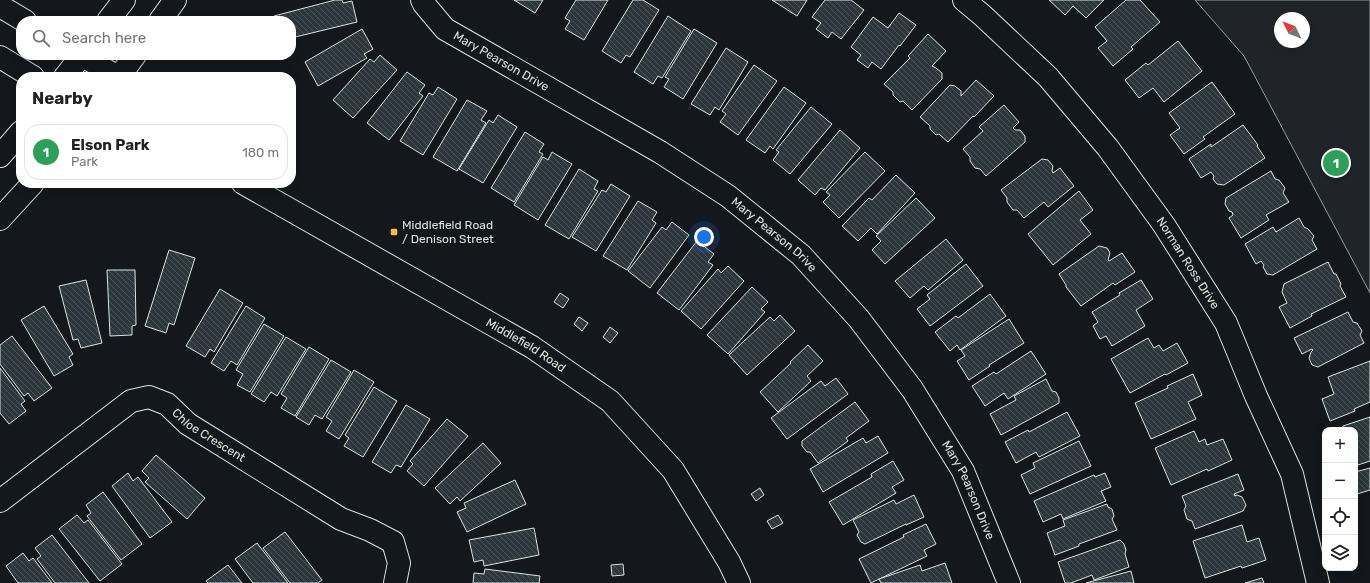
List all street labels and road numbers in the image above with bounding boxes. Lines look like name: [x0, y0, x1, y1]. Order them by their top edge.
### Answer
street label: Mary Pearson Drive: [451, 28, 552, 94]
street label: Mary Pearson Drive: [729, 195, 820, 275]
street label: Norman Ross Drive: [1154, 214, 1222, 312]
street label: Middlefield Road: [483, 315, 568, 375]
street label: Chloe Crescent: [169, 406, 248, 465]
street label: Mary Pearson Drive: [939, 438, 997, 542]

